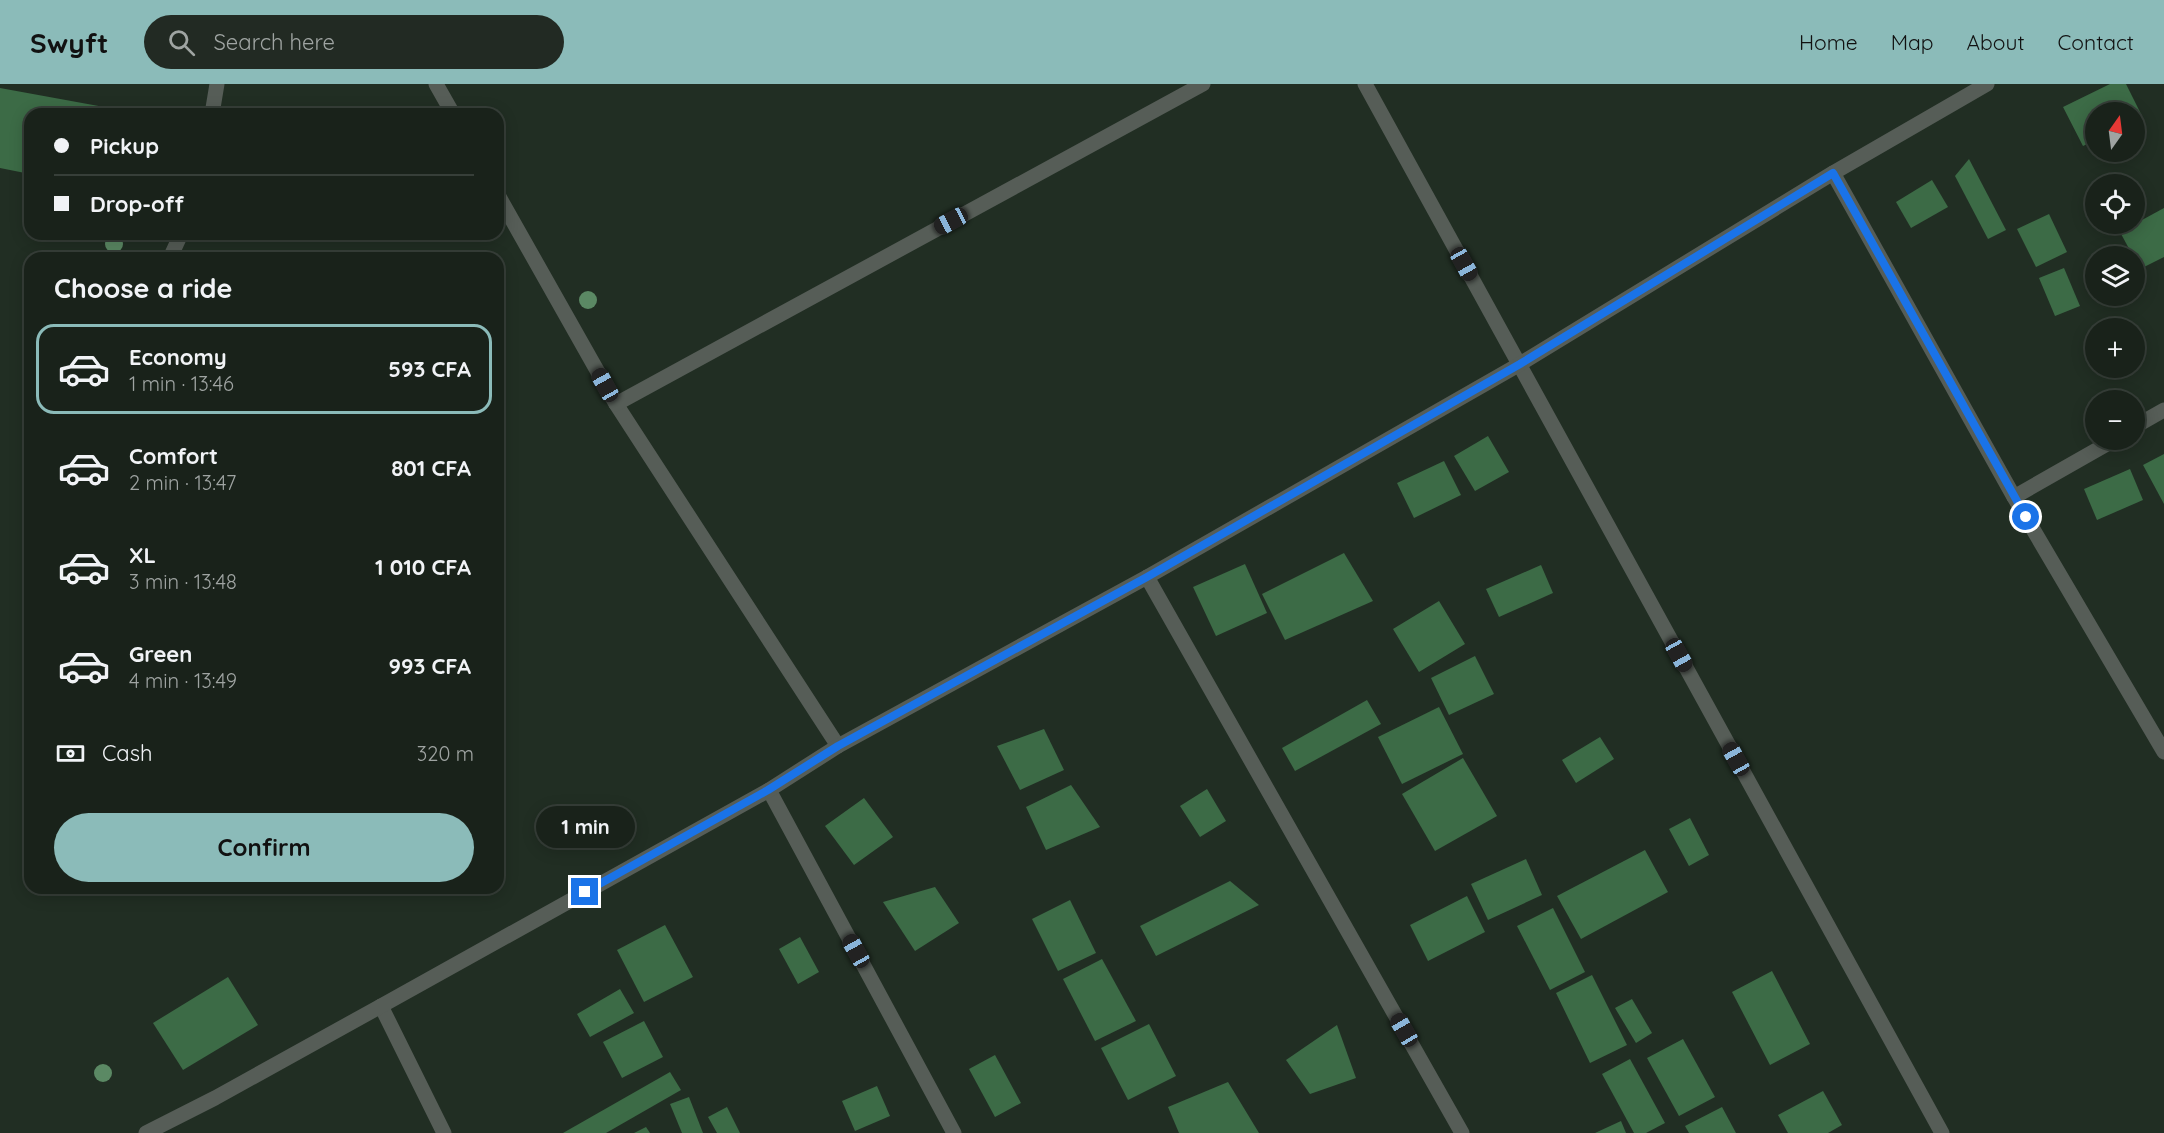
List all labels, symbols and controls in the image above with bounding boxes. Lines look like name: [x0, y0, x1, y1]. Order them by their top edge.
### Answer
search box: [144, 15, 564, 69]
text: Swyft: [30, 25, 108, 60]
icon: search: [165, 26, 198, 59]
text: Search here: [213, 28, 335, 56]
text: Home: [1799, 29, 1858, 55]
text: Map: [1891, 29, 1934, 55]
text: About: [1967, 29, 2025, 55]
text: Contact: [2058, 29, 2134, 55]
north arrow: [2085, 102, 2145, 162]
map controls: [2085, 102, 2145, 450]
text: Pickup: [90, 132, 159, 160]
button: locate: [2085, 174, 2145, 234]
text: Drop-off: [90, 190, 184, 218]
car: [931, 205, 971, 237]
car: [1447, 244, 1481, 284]
button: layers: [2085, 246, 2145, 306]
text: Choose a ride: [54, 271, 232, 305]
button: +: [2085, 318, 2145, 378]
icon: car: [57, 342, 111, 396]
text: Economy: [129, 343, 227, 371]
text: 593 CFA: [388, 355, 471, 383]
car: [588, 365, 622, 405]
text: 1 min · 13:46: [129, 371, 234, 396]
button: −: [2085, 390, 2145, 450]
icon: car: [57, 441, 111, 495]
text: Comfort: [129, 442, 218, 470]
text: 801 CFA: [391, 454, 471, 482]
text: 2 min · 13:47: [129, 470, 236, 495]
route start: [2012, 503, 2039, 530]
icon: car: [57, 540, 111, 594]
text: XL: [129, 541, 156, 569]
text: 1 010 CFA: [375, 553, 471, 581]
text: 3 min · 13:48: [129, 569, 237, 594]
car: [1662, 635, 1696, 675]
icon: car: [57, 639, 111, 693]
text: Green: [129, 640, 192, 668]
text: 993 CFA: [389, 652, 471, 680]
text: 4 min · 13:49: [129, 668, 237, 693]
icon: cash: [54, 737, 87, 770]
text: Cash: [102, 739, 153, 767]
car: [1719, 739, 1753, 779]
text: 320 m: [417, 741, 474, 766]
callout: 1 min: [536, 805, 634, 847]
button: Confirm: [54, 813, 474, 882]
text: 1 min: [561, 814, 610, 839]
route end: [571, 878, 598, 905]
car: [839, 931, 873, 971]
car: [1387, 1010, 1421, 1050]

